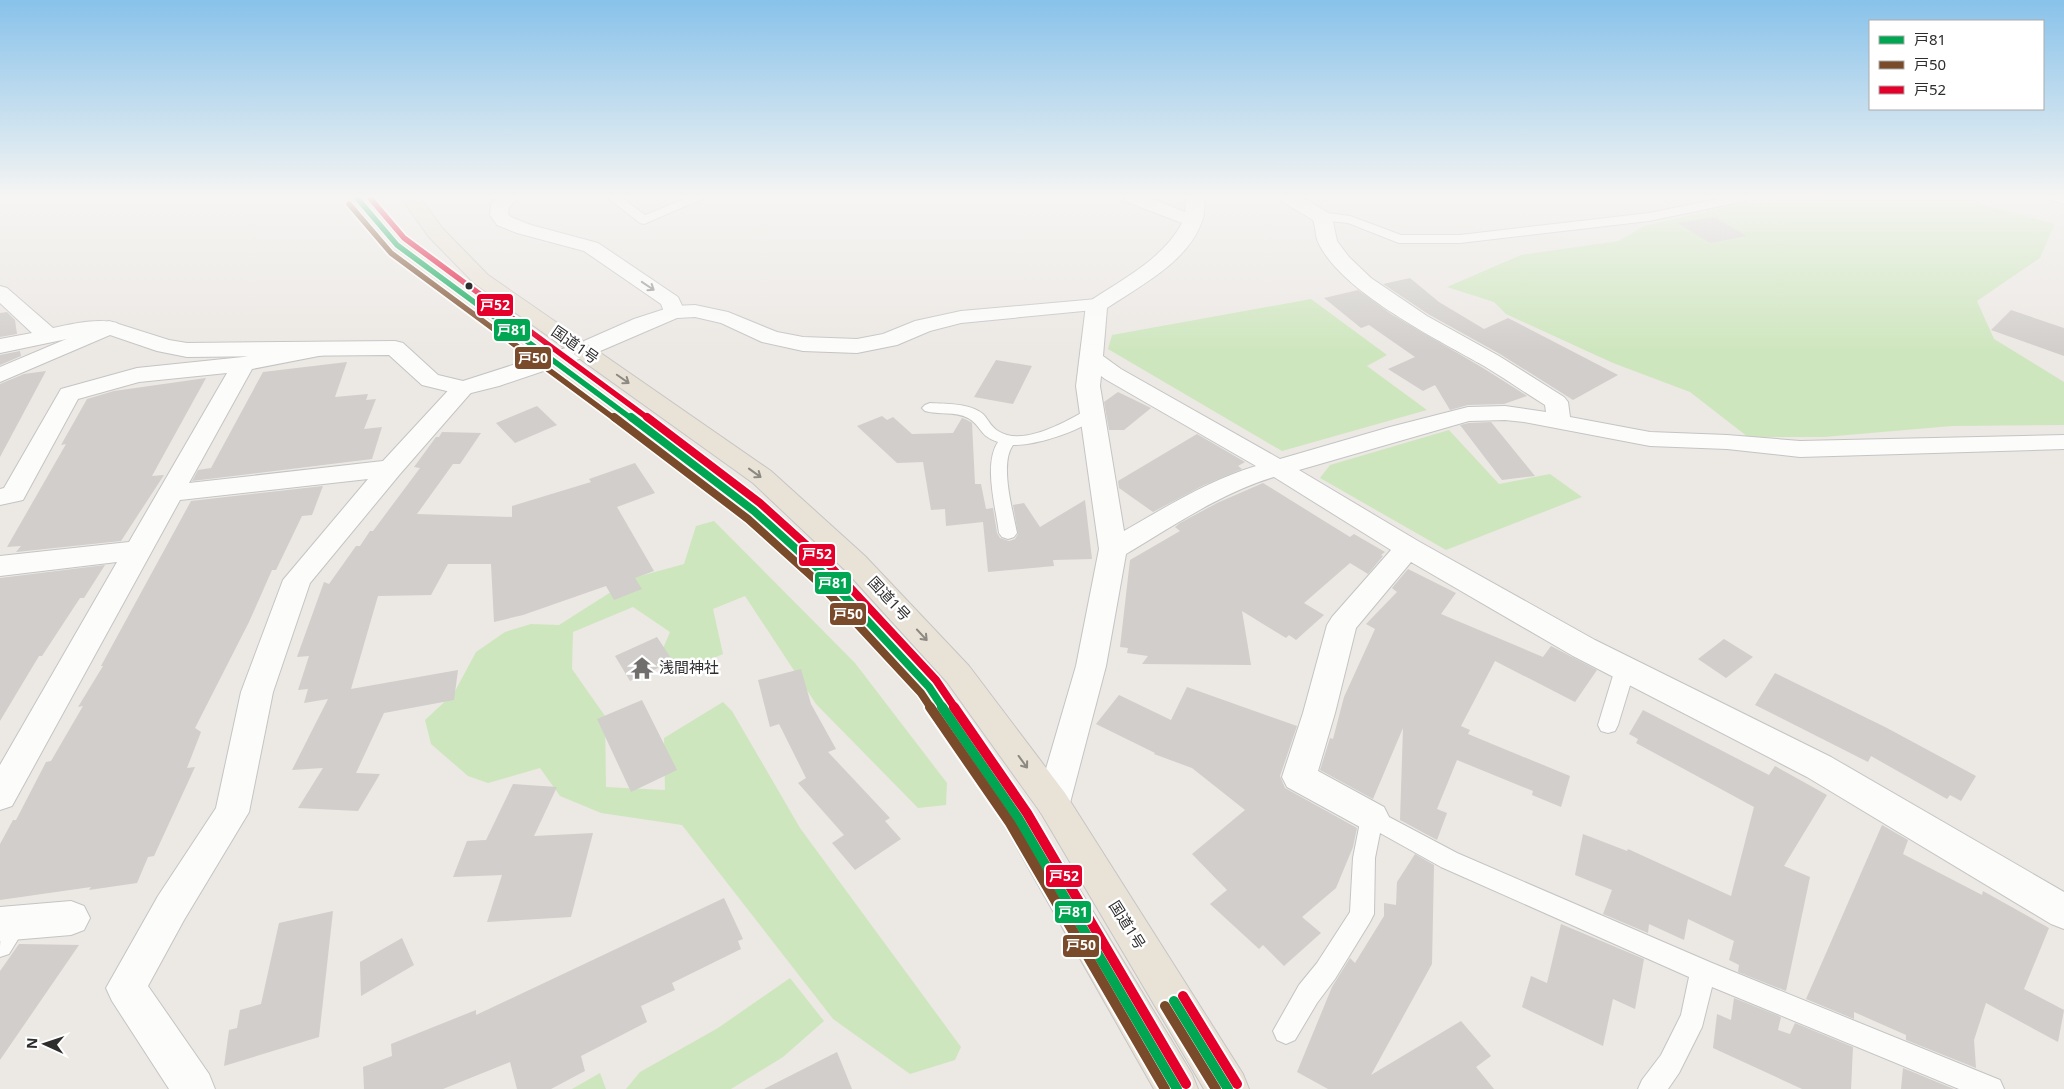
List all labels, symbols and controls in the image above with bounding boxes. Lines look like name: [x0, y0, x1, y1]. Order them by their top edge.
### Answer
legend: [1869, 20, 2044, 110]
text: 戸81: [1914, 29, 1946, 49]
text: 戸50: [1914, 54, 1946, 74]
text: 戸52: [1914, 79, 1946, 99]
one-way arrow: [641, 280, 655, 291]
unlabelled marker: [464, 281, 474, 291]
line badge: 戸52: [476, 293, 514, 317]
text: 戸52: [480, 295, 510, 314]
line badge: 戸81: [493, 318, 531, 342]
text: 戸81: [497, 320, 527, 339]
street label: 国道1号: [548, 321, 603, 368]
line badge: 戸50: [514, 346, 552, 370]
text: 戸50: [518, 348, 548, 367]
one-way arrow: [616, 374, 630, 384]
one-way arrow: [748, 468, 762, 478]
line badge: 戸52: [798, 543, 836, 567]
text: 戸52: [802, 544, 832, 563]
line badge: 戸81: [814, 571, 852, 595]
street label: 国道1号: [864, 572, 915, 625]
text: 戸81: [818, 573, 848, 592]
line badge: 戸50: [829, 602, 867, 626]
text: 戸50: [833, 604, 863, 623]
one-way arrow: [916, 628, 928, 641]
temple icon: 浅間神社: [629, 655, 655, 681]
place label: 浅間神社: [659, 657, 719, 677]
one-way arrow: [1018, 755, 1028, 769]
line badge: 戸52: [1045, 864, 1083, 888]
text: 戸52: [1049, 866, 1079, 885]
street label: 国道1号: [1105, 896, 1151, 952]
line badge: 戸81: [1054, 900, 1092, 924]
text: 戸81: [1058, 902, 1088, 921]
line badge: 戸50: [1062, 934, 1100, 958]
text: 戸50: [1066, 935, 1096, 954]
north arrow: [20, 1019, 70, 1069]
text: N: [22, 1037, 41, 1049]

